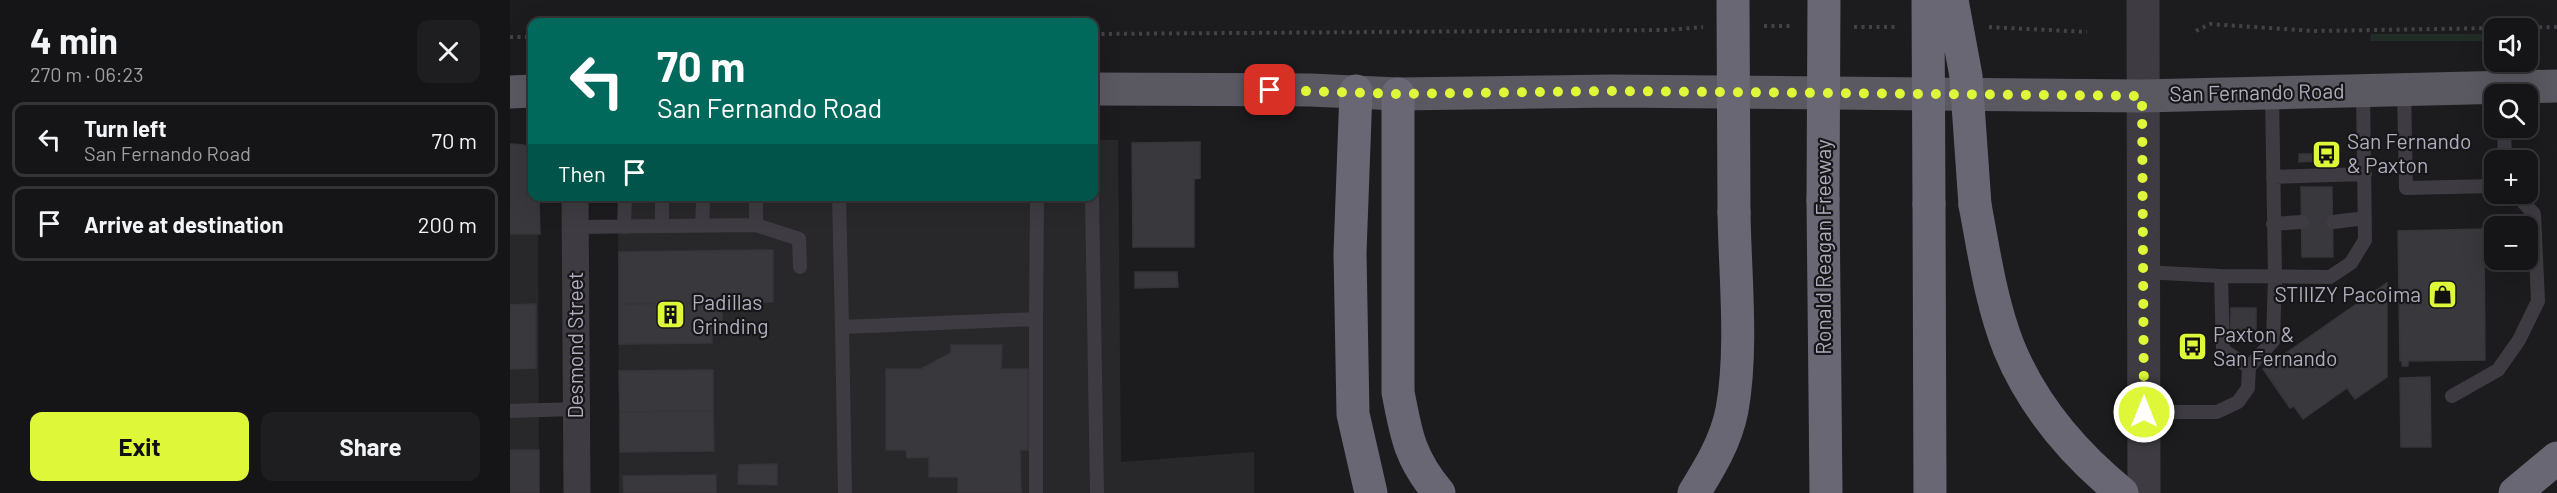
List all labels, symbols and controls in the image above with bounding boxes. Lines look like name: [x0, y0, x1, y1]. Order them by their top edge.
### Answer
text: 4 min: [30, 18, 118, 61]
map controls: [2484, 18, 2538, 270]
button: sound: [2484, 18, 2538, 72]
button: close: [417, 20, 480, 83]
text: 70 m: [657, 40, 745, 90]
icon: left: [558, 42, 636, 120]
text: 270 m · 06:23: [30, 62, 144, 86]
pin: [1244, 64, 1295, 115]
icon: arrive: [1253, 73, 1286, 106]
street label: San Fernando Road: [2169, 77, 2345, 106]
button: search: [2484, 84, 2538, 138]
text: San Fernando Road: [657, 91, 882, 123]
text: Turn left: [84, 115, 167, 141]
icon: left: [33, 123, 66, 156]
text: 70 m: [432, 127, 477, 153]
place label: San Fernando & Paxton: [2347, 128, 2472, 177]
bus stop icon: San Fernando & Paxton: [2310, 138, 2342, 170]
street label: Ronald Reagan Freeway: [1810, 139, 1835, 355]
text: San Fernando Road: [84, 141, 251, 165]
button: +: [2484, 150, 2538, 204]
icon: arrive: [618, 156, 651, 189]
text: Then: [558, 160, 606, 186]
icon: arrive: [33, 207, 66, 240]
text: Arrive at destination: [84, 211, 283, 237]
text: 200 m: [418, 211, 477, 237]
button: −: [2484, 216, 2538, 270]
street label: Desmond Street: [562, 272, 587, 418]
shop icon: STIIIZY Pacoima: [2426, 279, 2458, 311]
place label: STIIIZY Pacoima: [2274, 281, 2421, 306]
place label: Padillas Grinding: [692, 289, 768, 338]
building icon: Padillas Grinding: [655, 299, 687, 331]
place label: Paxton & San Fernando: [2213, 321, 2338, 370]
bus stop icon: Paxton & San Fernando: [2176, 331, 2208, 363]
position arrow: [2112, 380, 2176, 444]
button: Exit: [30, 412, 249, 481]
button: Share: [261, 412, 480, 481]

